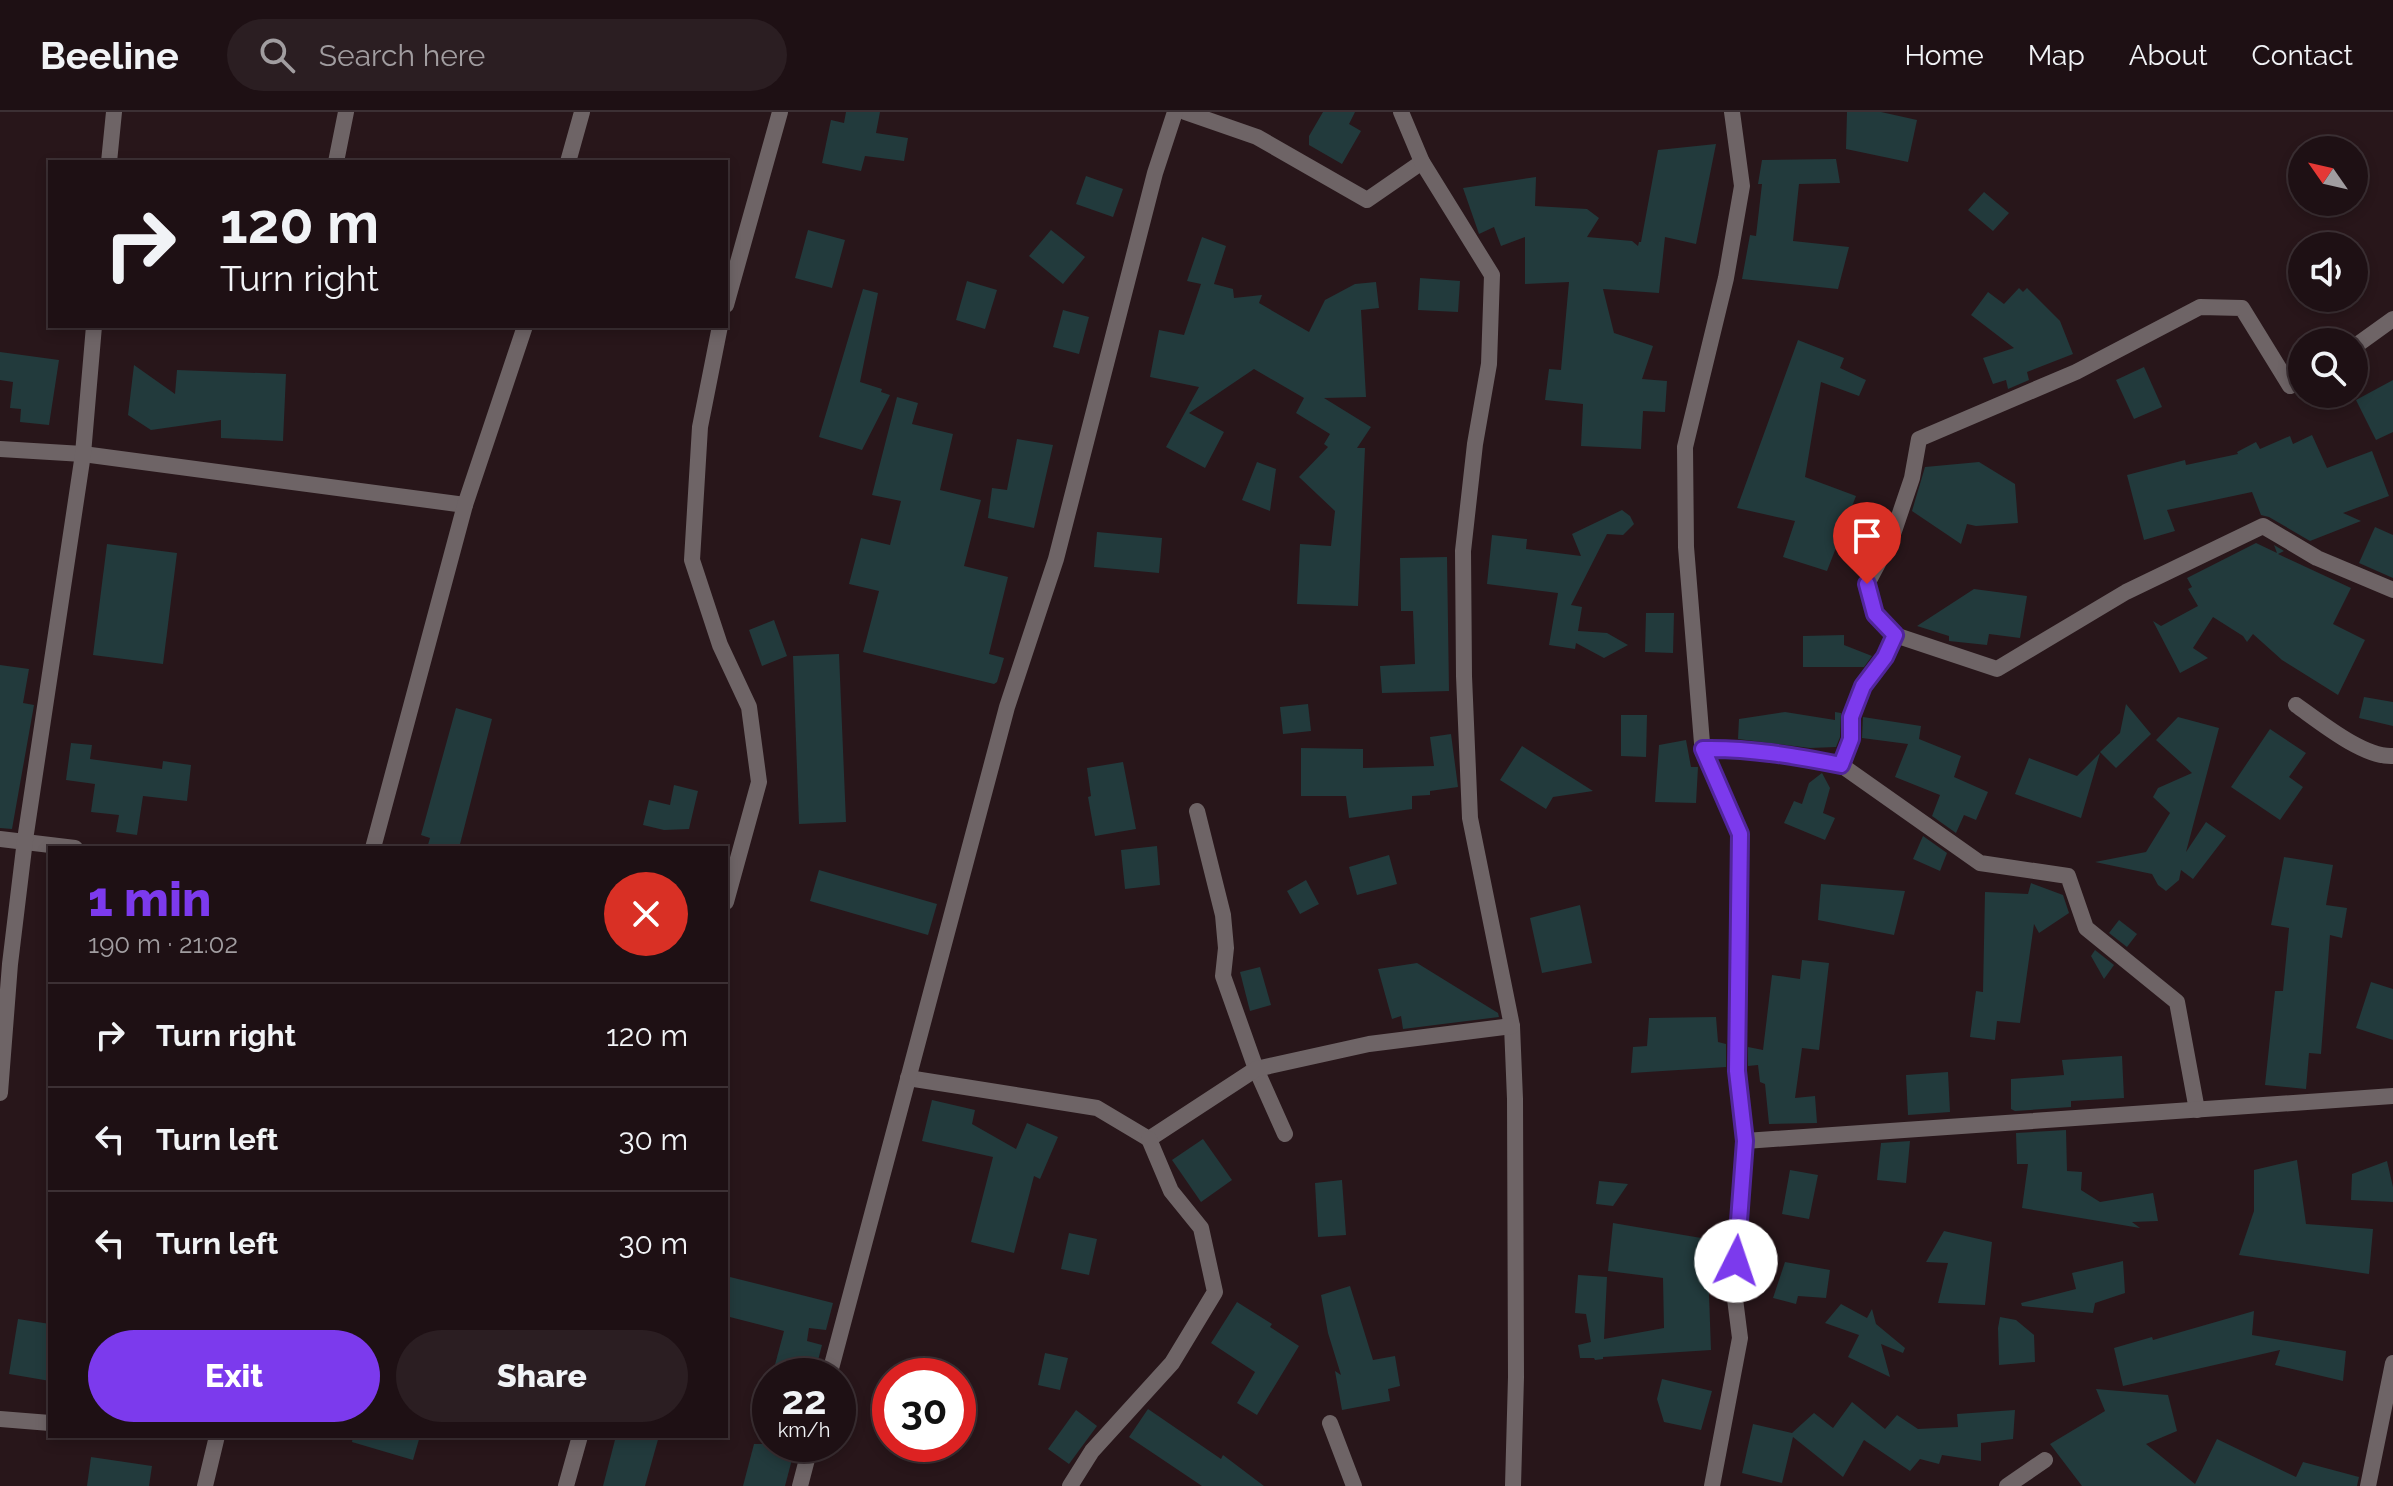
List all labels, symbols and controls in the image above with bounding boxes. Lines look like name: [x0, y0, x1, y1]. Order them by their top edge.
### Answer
search box: [227, 19, 787, 91]
text: Beeline: [40, 33, 179, 78]
icon: search: [255, 33, 299, 77]
text: Search here: [319, 38, 485, 73]
text: Home: [1904, 39, 1984, 72]
text: Map: [2028, 39, 2085, 72]
text: About: [2129, 39, 2208, 72]
text: Contact: [2252, 39, 2353, 72]
north arrow: [2288, 136, 2368, 216]
map controls: [2288, 136, 2368, 408]
text: 120 m: [220, 190, 379, 256]
icon: right: [88, 192, 192, 296]
button: sound: [2288, 232, 2368, 312]
text: Turn right: [220, 257, 379, 299]
button: search: [2288, 328, 2368, 408]
pin: [1833, 502, 1901, 584]
icon: arrive: [1845, 514, 1889, 558]
text: 1 min: [88, 871, 211, 927]
button: close: [604, 872, 688, 956]
text: 190 m · 21:02: [88, 929, 238, 959]
icon: right: [88, 1013, 132, 1057]
text: Turn right: [156, 1018, 296, 1053]
text: 120 m: [606, 1018, 688, 1053]
icon: left: [88, 1117, 132, 1161]
text: Turn left: [156, 1122, 278, 1157]
text: 30 m: [618, 1122, 688, 1157]
position arrow: [1694, 1219, 1778, 1303]
icon: left: [88, 1221, 132, 1265]
text: Turn left: [156, 1226, 278, 1261]
text: 30 m: [618, 1226, 688, 1261]
button: Exit: [88, 1330, 380, 1422]
button: Share: [396, 1330, 688, 1422]
speed limit sign: 30: [872, 1358, 976, 1462]
text: 22: [781, 1376, 827, 1423]
text: km/h: [778, 1418, 830, 1442]

